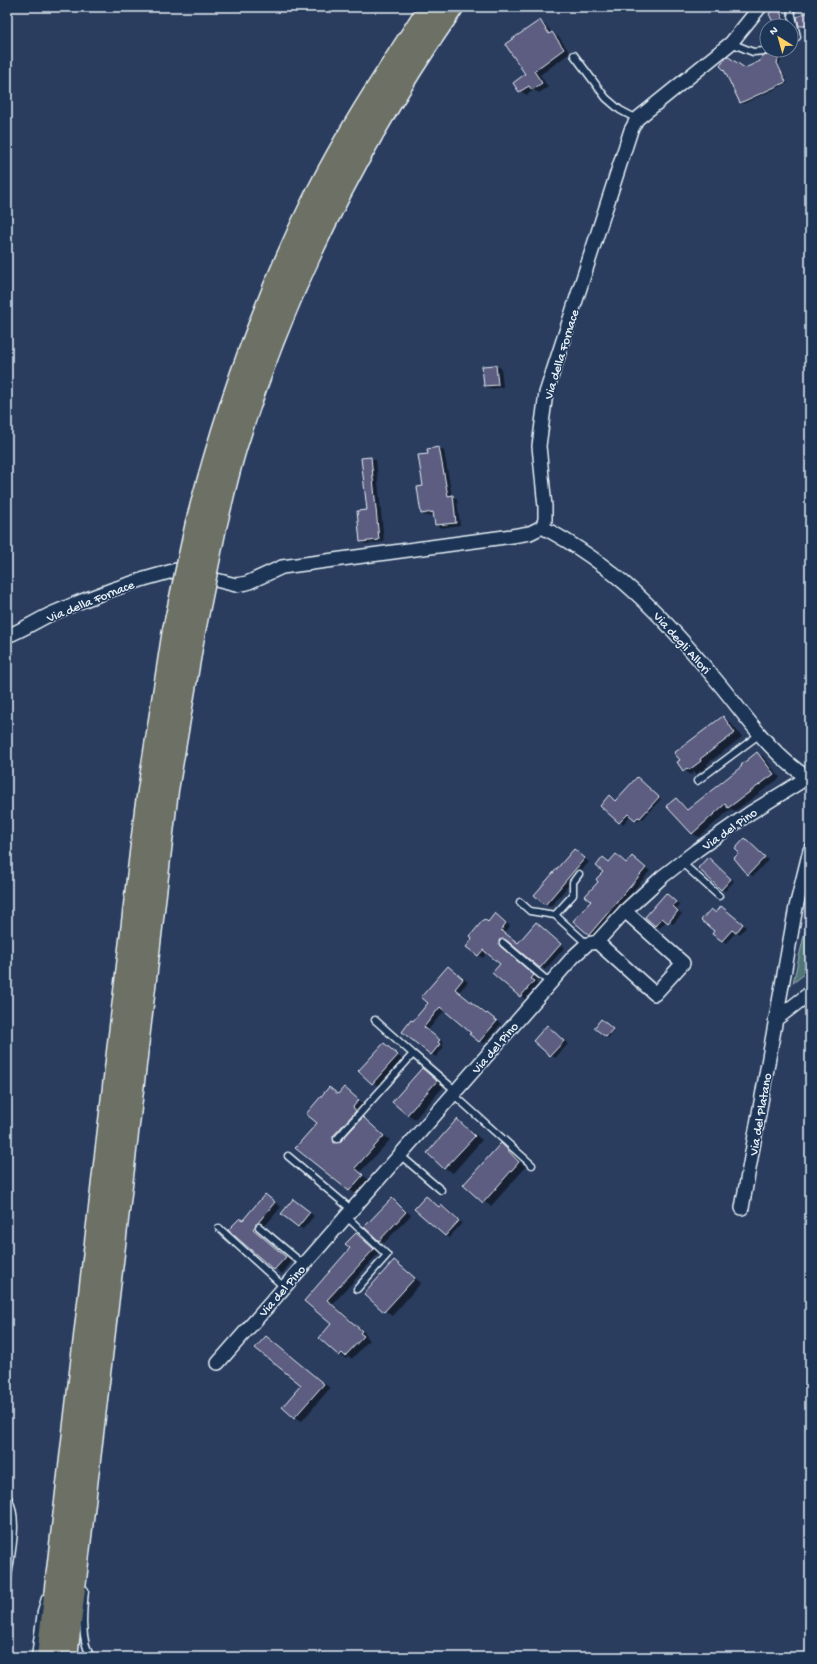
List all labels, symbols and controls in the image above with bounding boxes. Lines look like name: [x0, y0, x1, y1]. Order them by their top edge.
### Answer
north arrow: [759, 18, 799, 58]
text: N: [768, 25, 781, 39]
street label: Via della Fornace: [541, 308, 583, 402]
street label: Via della Fornace: [44, 578, 137, 627]
street label: Via degli Allori: [649, 609, 713, 678]
street label: Via del Pino: [699, 806, 761, 855]
street label: Via del Pino: [469, 1020, 523, 1078]
street label: Via del Platano: [747, 1072, 776, 1158]
street label: Via del Pino: [256, 1263, 310, 1321]

